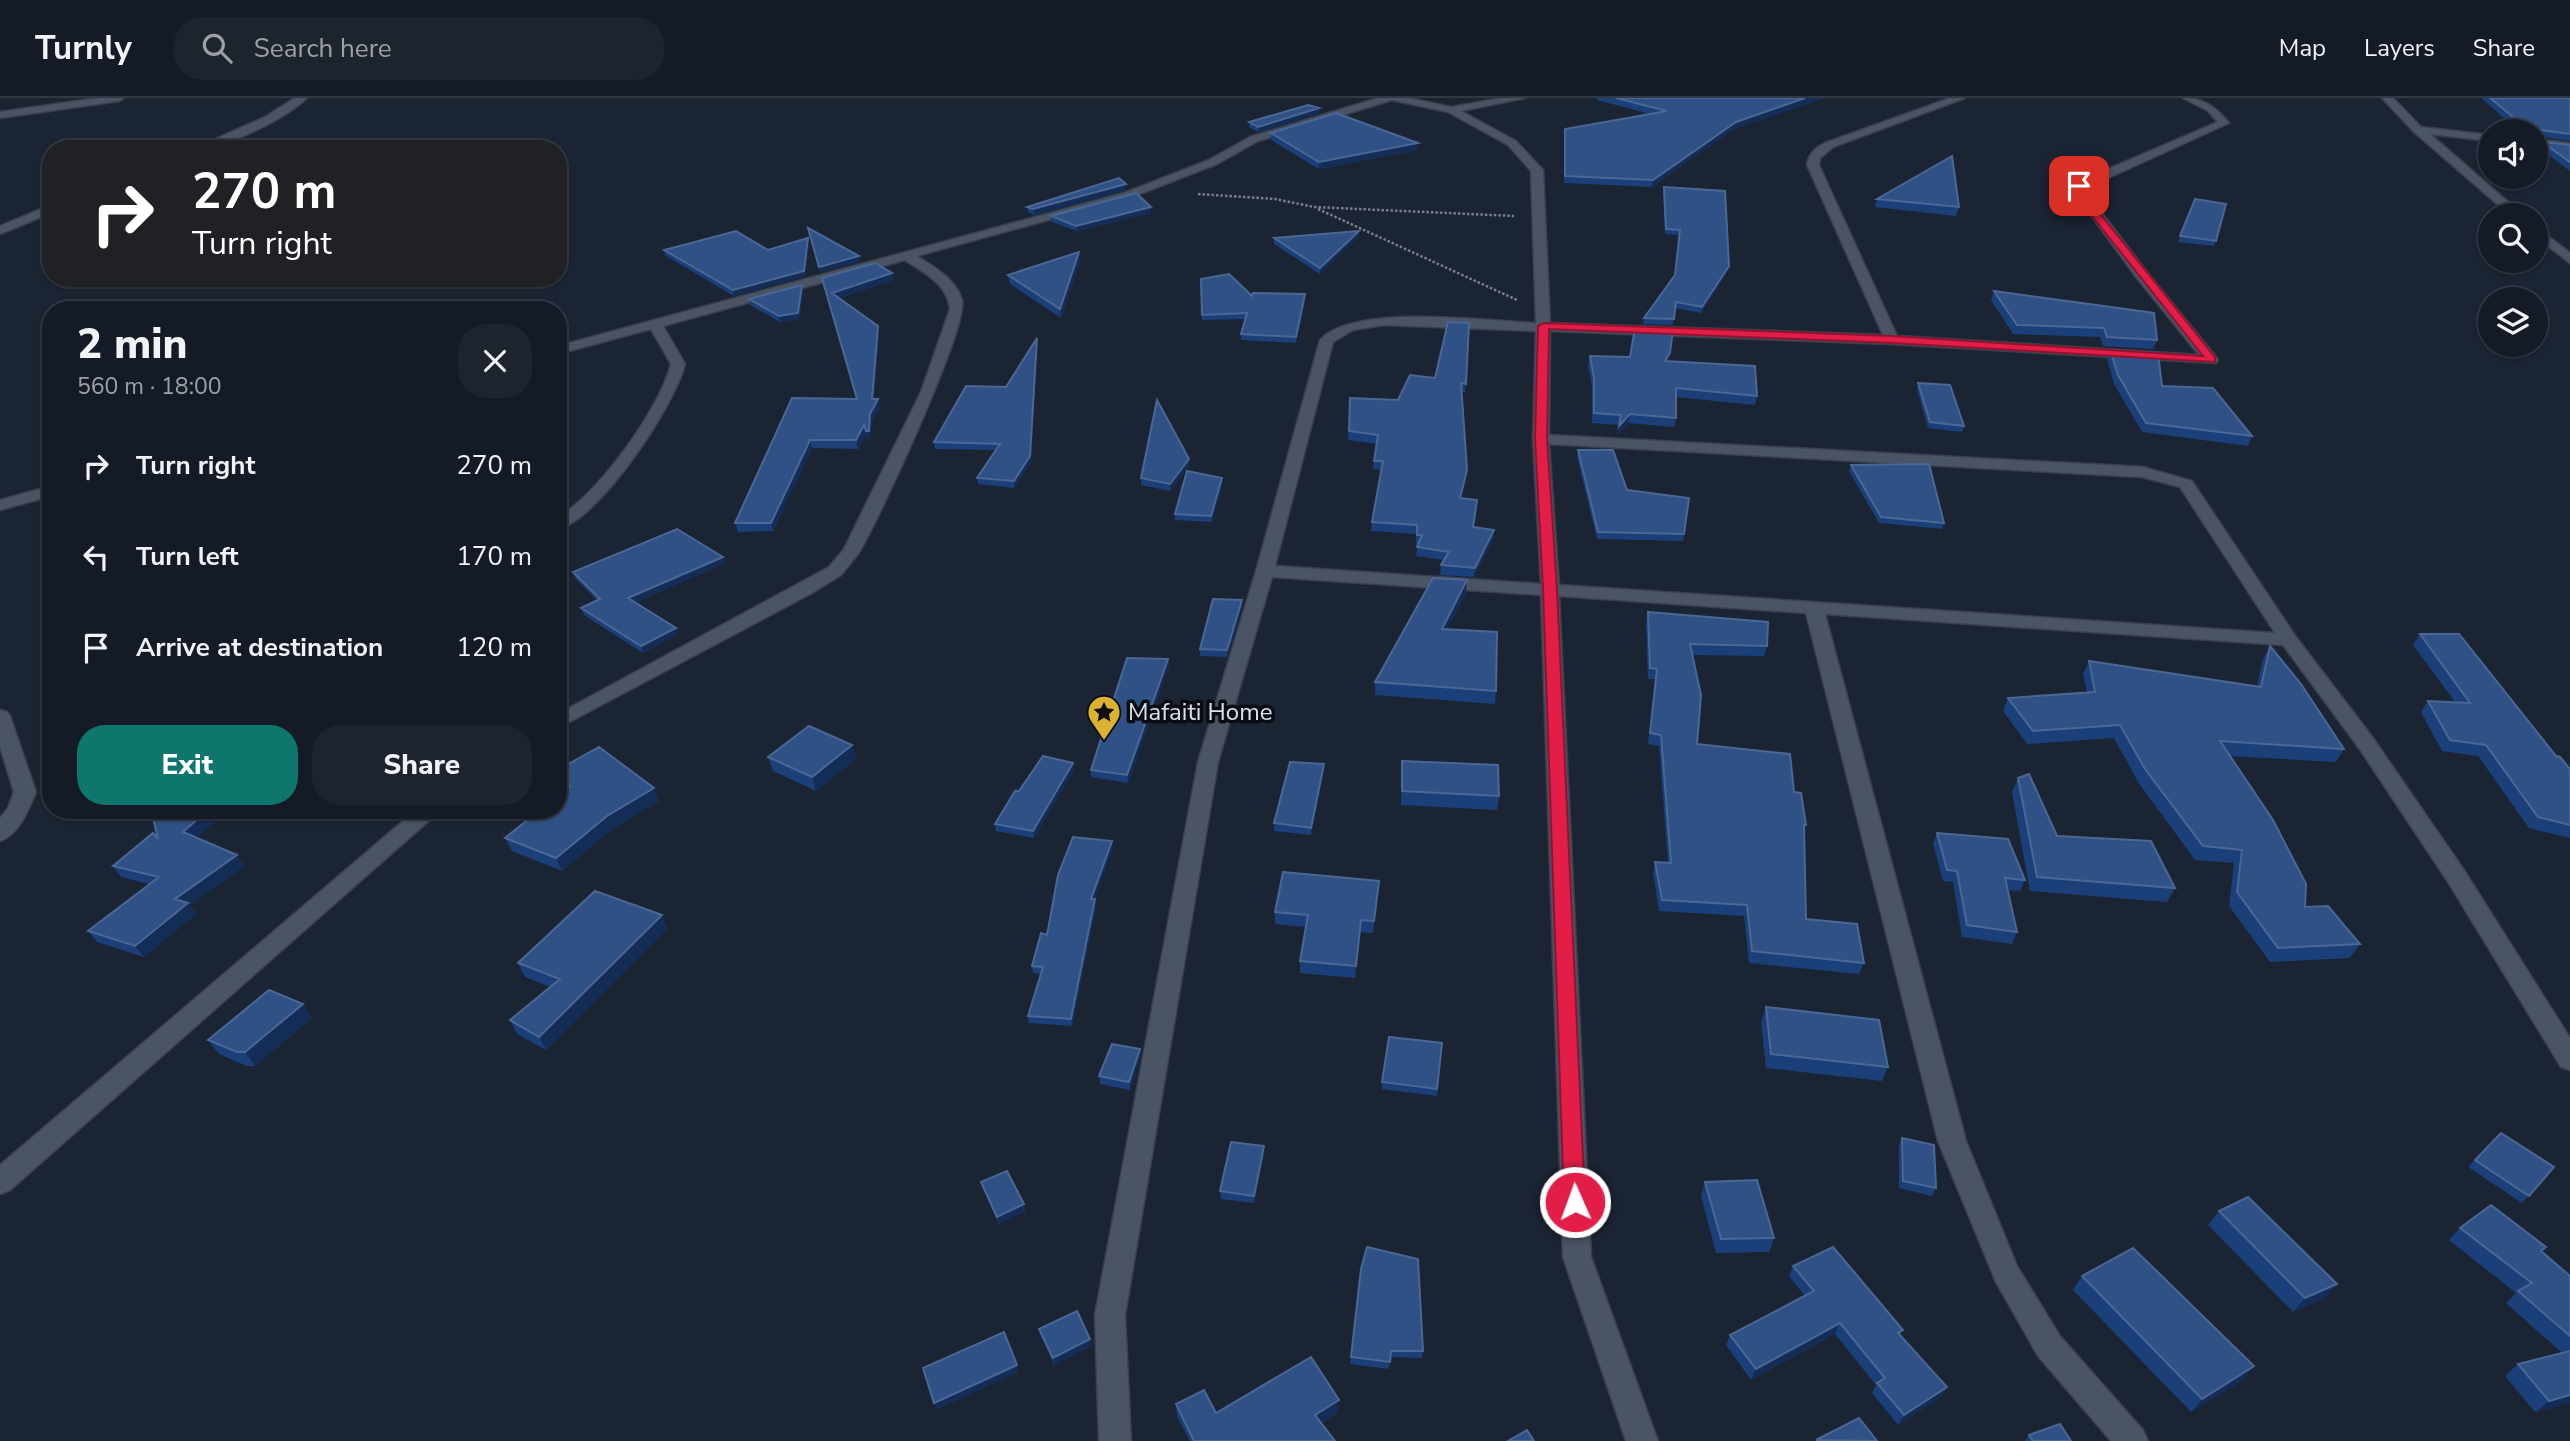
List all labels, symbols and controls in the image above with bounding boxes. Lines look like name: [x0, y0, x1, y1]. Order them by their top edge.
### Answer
search box: [174, 17, 664, 80]
text: Turnly: [35, 26, 132, 71]
icon: search: [198, 29, 236, 67]
text: Search here: [254, 31, 392, 66]
text: Map: [2279, 32, 2326, 64]
text: Layers: [2364, 32, 2435, 64]
text: Share: [2473, 32, 2535, 64]
map controls: [2478, 119, 2548, 357]
button: sound: [2478, 119, 2548, 189]
pin: [2049, 156, 2109, 216]
text: 270 m: [192, 158, 336, 225]
icon: arrive: [2060, 167, 2098, 205]
icon: right: [77, 168, 168, 259]
button: search: [2478, 203, 2548, 273]
text: Turn right: [192, 222, 332, 265]
button: layers: [2478, 287, 2548, 357]
text: 2 min: [77, 316, 187, 373]
button: close: [458, 324, 532, 398]
text: 560 m · 18:00: [77, 371, 222, 402]
icon: right: [77, 447, 115, 485]
text: Turn right: [136, 448, 255, 483]
text: 270 m: [456, 448, 532, 483]
icon: left: [77, 538, 115, 576]
text: Turn left: [136, 539, 239, 574]
text: 170 m: [456, 539, 532, 574]
icon: arrive: [77, 629, 115, 667]
text: Arrive at destination: [136, 630, 383, 665]
text: 120 m: [456, 630, 532, 665]
place icon: Mafaiti Home: [1085, 693, 1123, 742]
place label: Mafaiti Home: [1128, 696, 1272, 728]
button: Exit: [77, 725, 298, 805]
button: Share: [312, 725, 532, 805]
position arrow: [1538, 1165, 1612, 1239]

